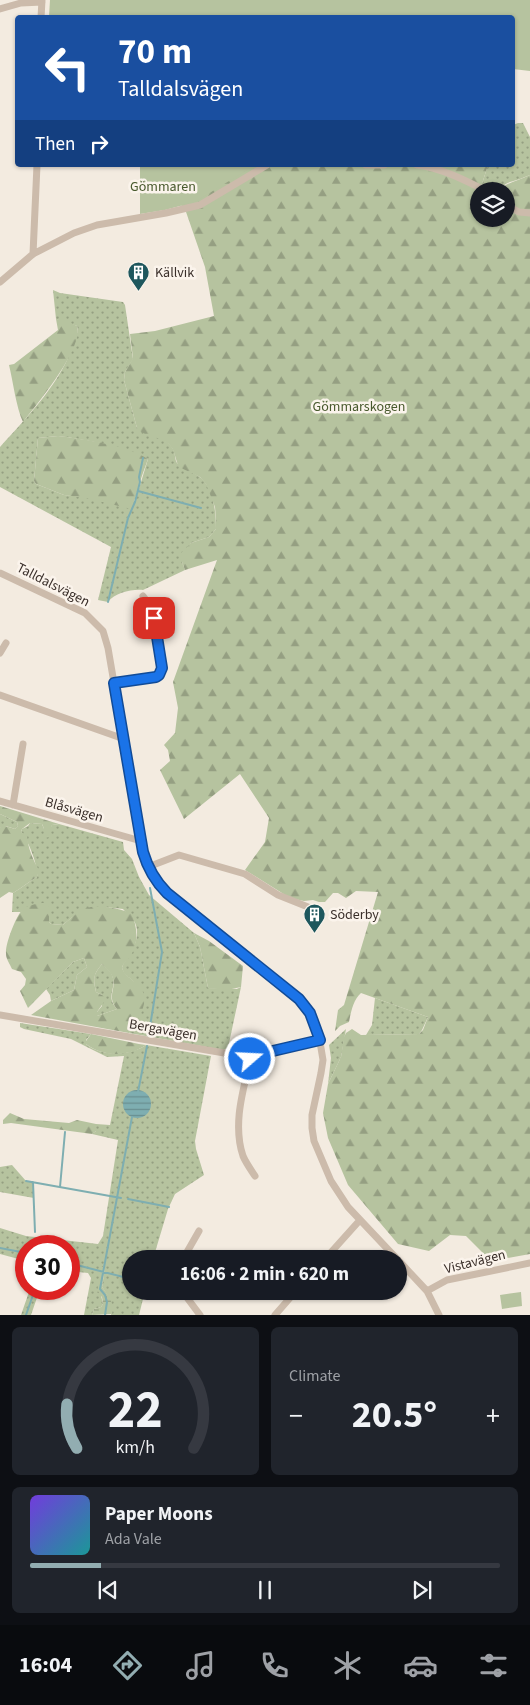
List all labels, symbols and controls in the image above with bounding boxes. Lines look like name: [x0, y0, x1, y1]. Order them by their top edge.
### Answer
text: 70 m: [118, 27, 192, 77]
icon: left: [35, 35, 100, 100]
text: Talldalsvägen: [118, 73, 243, 105]
icon: right: [85, 130, 113, 158]
text: Then: [35, 131, 75, 158]
park label: Gömmaren: [130, 177, 196, 197]
map controls: [470, 182, 515, 227]
button: layers: [470, 182, 515, 227]
building icon: Källvik: [127, 261, 151, 292]
place label: Källvik: [155, 263, 194, 283]
park label: Gömmarskogen: [313, 397, 405, 417]
street label: Talldalsvägen: [13, 558, 93, 612]
pin: [133, 597, 175, 639]
icon: arrive: [140, 604, 168, 632]
street label: Blåsvägen: [43, 792, 105, 828]
building icon: Söderby: [302, 903, 326, 934]
place label: Söderby: [330, 905, 379, 925]
street label: Bergavägen: [128, 1014, 198, 1046]
position arrow: [223, 1032, 275, 1084]
speed limit sign: 30: [15, 1235, 80, 1300]
street label: Vistavägen: [442, 1245, 508, 1279]
text: 16:06 · 2 min · 620 m: [180, 1261, 349, 1288]
text: Climate: [289, 1365, 340, 1387]
text: 22: [108, 1374, 163, 1448]
text: 20.5°: [352, 1388, 437, 1442]
text: −: [289, 1396, 303, 1436]
text: +: [486, 1396, 500, 1436]
text: km/h: [116, 1435, 155, 1460]
text: Paper Moons: [105, 1501, 213, 1528]
text: Ada Vale: [105, 1528, 162, 1550]
icon: previous: [94, 1576, 122, 1604]
icon: pause: [251, 1576, 279, 1604]
icon: next: [408, 1576, 436, 1604]
icon: directions: [110, 1648, 145, 1683]
icon: music: [183, 1648, 218, 1683]
icon: phone: [257, 1648, 292, 1683]
icon: climate: [330, 1648, 365, 1683]
icon: car: [403, 1648, 438, 1683]
icon: filters: [476, 1648, 511, 1683]
text: 16:04: [19, 1649, 72, 1681]

